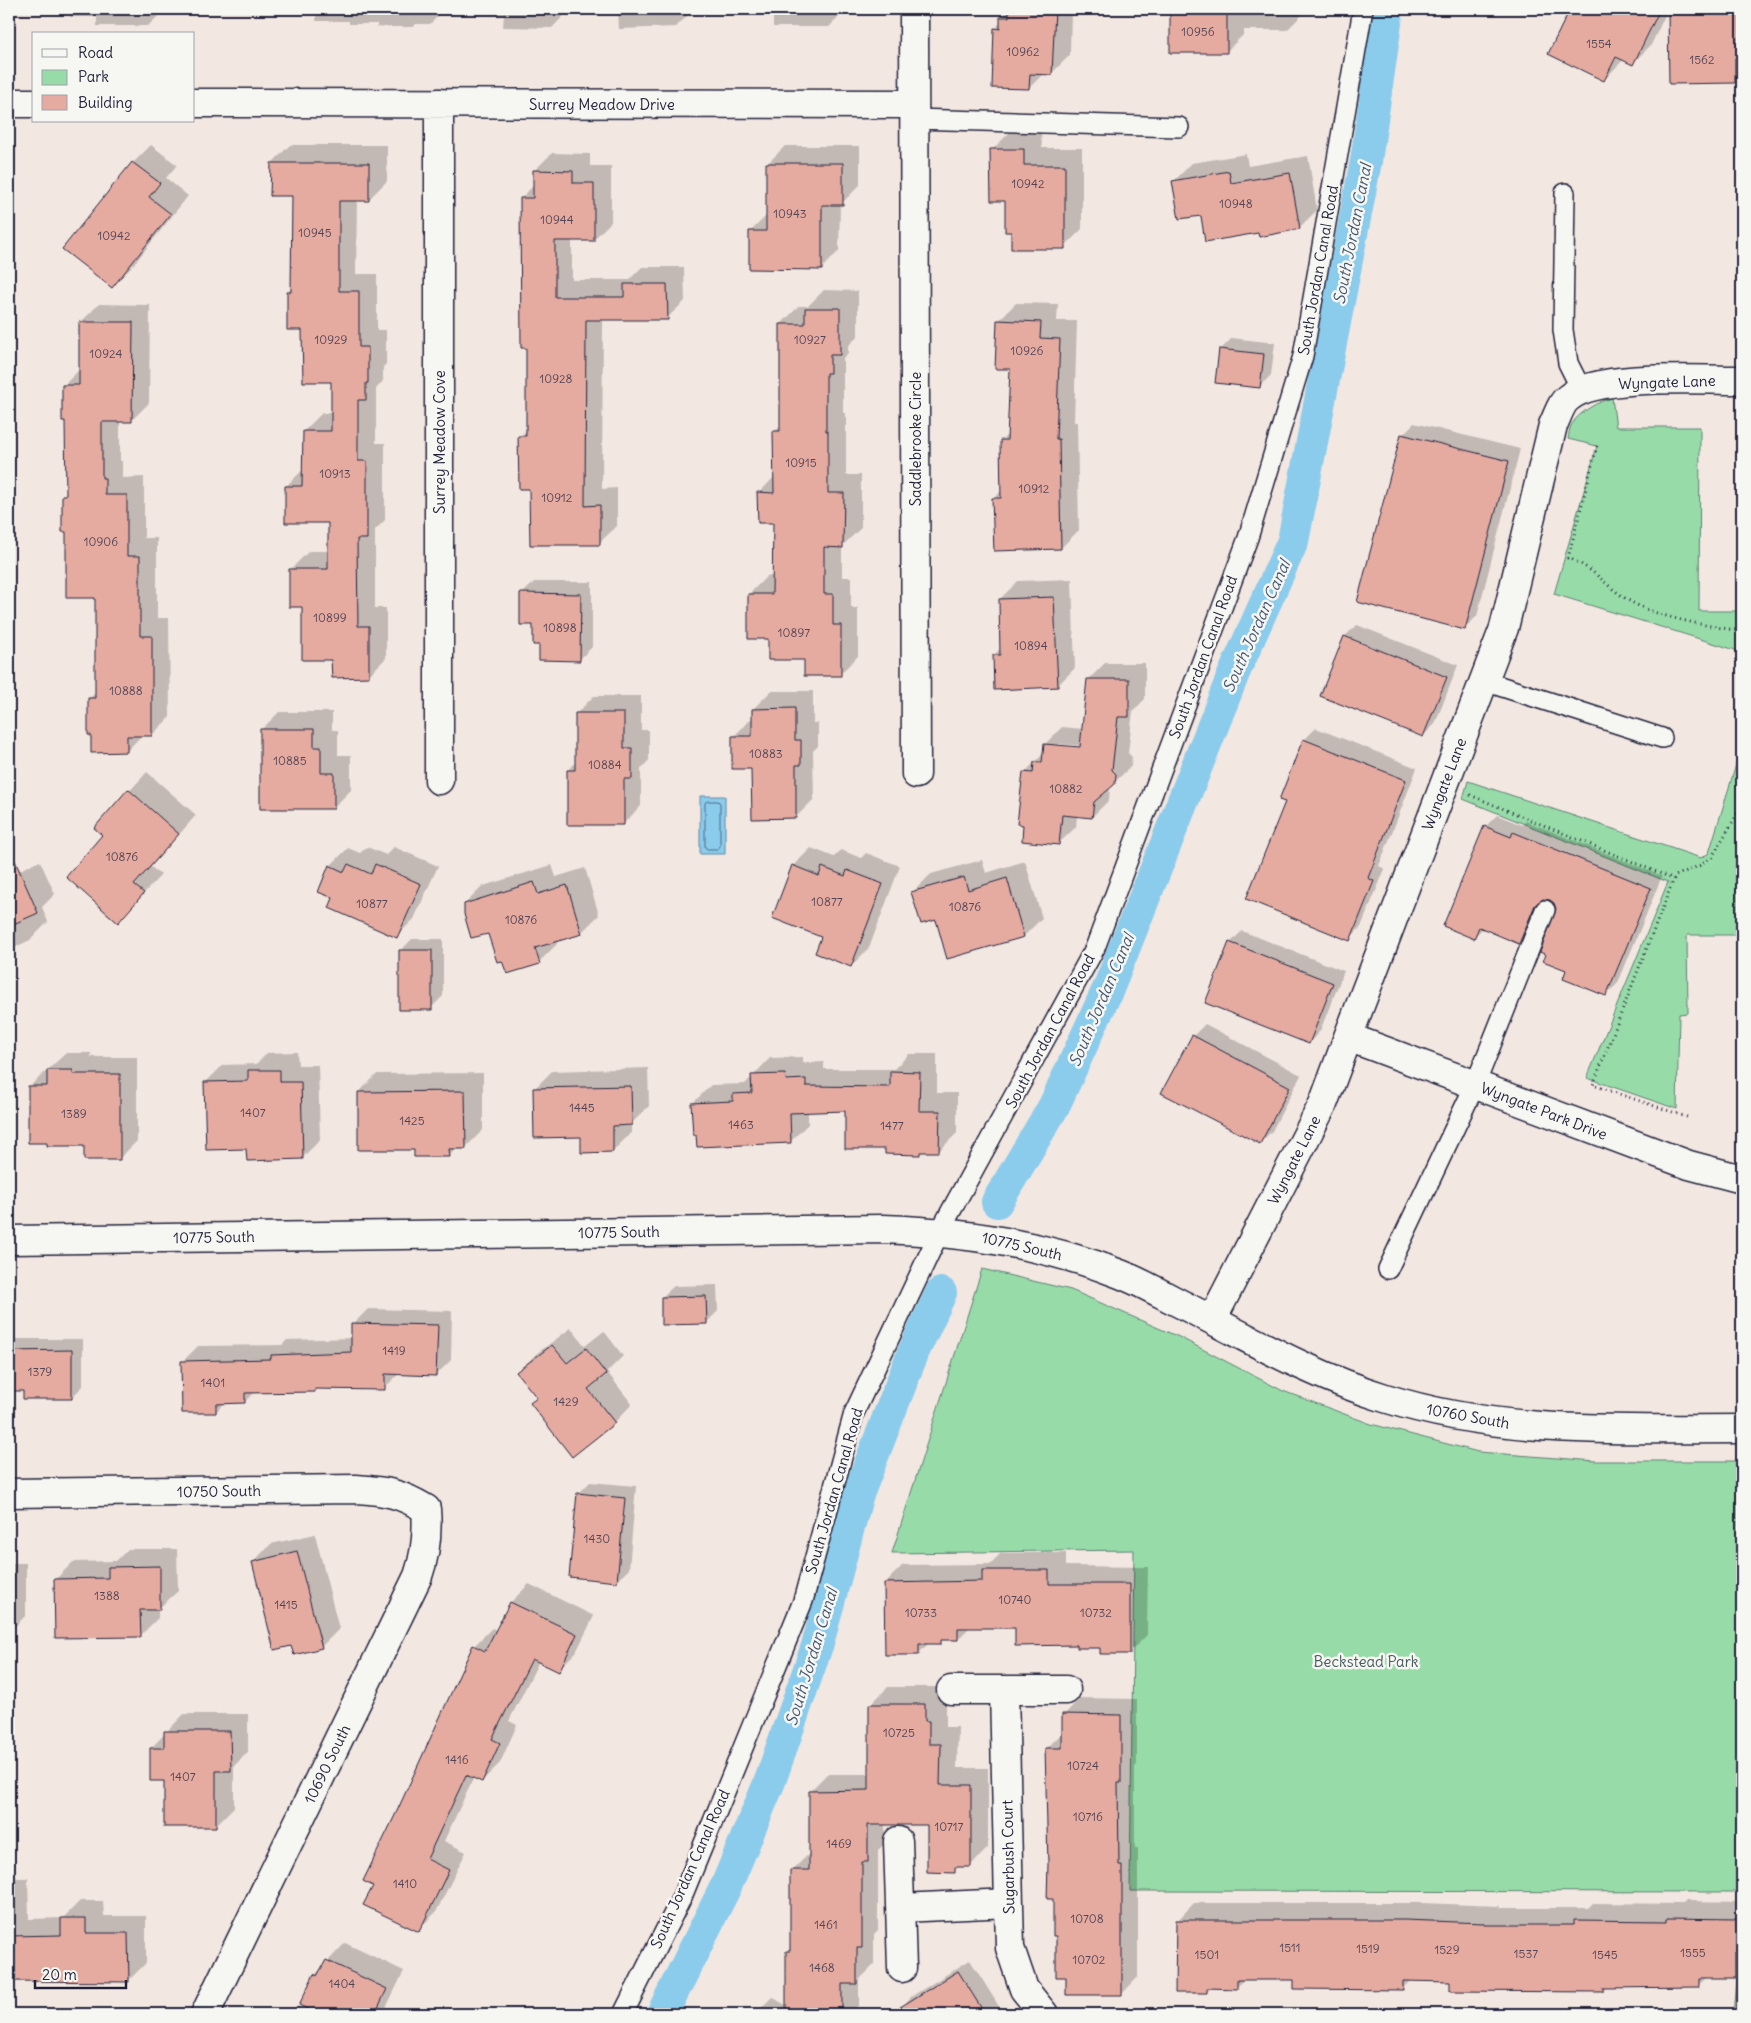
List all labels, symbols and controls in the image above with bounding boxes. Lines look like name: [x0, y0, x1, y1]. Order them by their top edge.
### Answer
house number: 10956: [1181, 24, 1215, 39]
legend: [32, 32, 195, 122]
house number: 1554: [1586, 36, 1612, 51]
text: Road: [78, 43, 113, 62]
house number: 10962: [1006, 44, 1040, 59]
house number: 1562: [1689, 52, 1715, 67]
text: Park: [78, 67, 109, 86]
text: Building: [78, 93, 133, 112]
street label: Surrey Meadow Drive: [529, 95, 675, 114]
water label: South Jordan Canal: [1329, 160, 1376, 306]
house number: 10942: [1011, 176, 1045, 191]
street label: South Jordan Canal Road: [1294, 183, 1342, 356]
house number: 10948: [1219, 196, 1253, 211]
house number: 10943: [773, 206, 807, 221]
house number: 10944: [540, 212, 574, 227]
house number: 10945: [298, 225, 332, 240]
house number: 10942: [97, 228, 131, 243]
house number: 10929: [314, 332, 348, 347]
house number: 10927: [794, 332, 826, 347]
house number: 10926: [1010, 343, 1044, 358]
house number: 10924: [90, 346, 122, 361]
street label: Surrey Meadow Cove: [430, 370, 449, 514]
house number: 10928: [539, 371, 573, 386]
street label: Wyngate Lane: [1618, 371, 1716, 393]
street label: Saddlebrooke Circle: [906, 372, 925, 506]
house number: 10915: [785, 455, 817, 470]
house number: 10913: [319, 466, 351, 481]
house number: 10912: [1019, 481, 1050, 496]
house number: 10912: [542, 490, 573, 505]
house number: 10906: [84, 534, 118, 549]
water label: South Jordan Canal: [1218, 555, 1295, 695]
street label: South Jordan Canal Road: [1165, 573, 1241, 741]
house number: 10899: [313, 610, 347, 625]
house number: 10898: [543, 620, 577, 635]
house number: 10897: [778, 625, 810, 640]
house number: 10894: [1014, 638, 1048, 653]
house number: 10888: [109, 683, 143, 698]
street label: Wyngate Lane: [1418, 735, 1470, 833]
house number: 10883: [749, 746, 783, 761]
house number: 10885: [273, 753, 307, 768]
house number: 10884: [588, 757, 622, 772]
house number: 10882: [1049, 781, 1083, 796]
house number: 10876: [106, 849, 138, 864]
house number: 10877: [811, 894, 843, 909]
house number: 10877: [356, 896, 388, 911]
house number: 10876: [949, 899, 981, 914]
house number: 10876: [505, 912, 537, 927]
water label: South Jordan Canal: [1064, 928, 1139, 1069]
street label: South Jordan Canal Road: [1001, 950, 1099, 1111]
street label: Wyngate Park Drive: [1478, 1078, 1610, 1144]
house number: 1445: [569, 1100, 595, 1115]
house number: 1407: [240, 1105, 266, 1120]
house number: 1389: [61, 1106, 87, 1121]
street label: Wyngate Lane: [1263, 1112, 1325, 1208]
house number: 1425: [399, 1113, 425, 1128]
house number: 1463: [728, 1117, 754, 1132]
house number: 1477: [880, 1118, 904, 1133]
street label: 10775 South: [578, 1222, 660, 1242]
street label: 10775 South: [173, 1227, 255, 1247]
street label: 10775 South: [980, 1228, 1064, 1265]
house number: 1419: [382, 1343, 406, 1358]
house number: 1379: [28, 1364, 52, 1379]
house number: 1401: [201, 1375, 225, 1390]
house number: 1429: [553, 1394, 579, 1409]
street label: 10760 South: [1425, 1399, 1511, 1433]
street label: South Jordan Canal Road: [801, 1406, 867, 1576]
street label: 10750 South: [177, 1481, 262, 1501]
house number: 1430: [584, 1531, 610, 1546]
water label: South Jordan Canal: [781, 1584, 842, 1728]
house number: 1388: [94, 1588, 120, 1603]
house number: 10740: [999, 1592, 1032, 1607]
house number: 1415: [274, 1597, 298, 1612]
house number: 10733: [905, 1605, 937, 1620]
house number: 10732: [1080, 1605, 1112, 1620]
park label: Beckstead Park: [1314, 1652, 1419, 1671]
street label: 10690 South: [300, 1721, 354, 1807]
house number: 10725: [883, 1725, 915, 1740]
house number: 1416: [445, 1752, 469, 1767]
house number: 10724: [1067, 1758, 1099, 1773]
house number: 1407: [170, 1769, 196, 1784]
street label: South Jordan Canal Road: [646, 1786, 734, 1951]
street label: Sugarbush Court: [998, 1800, 1018, 1914]
house number: 10716: [1073, 1809, 1103, 1824]
house number: 10717: [934, 1819, 964, 1834]
house number: 1469: [826, 1836, 852, 1851]
house number: 1410: [393, 1876, 417, 1891]
house number: 10708: [1070, 1911, 1104, 1926]
house number: 1461: [814, 1917, 838, 1932]
house number: 1511: [1279, 1940, 1301, 1955]
house number: 1519: [1356, 1941, 1380, 1956]
house number: 1529: [1434, 1942, 1460, 1957]
house number: 1555: [1680, 1945, 1706, 1960]
house number: 1537: [1514, 1946, 1538, 1961]
house number: 1501: [1195, 1947, 1219, 1962]
house number: 1545: [1592, 1947, 1618, 1962]
house number: 10702: [1073, 1952, 1106, 1967]
scale bar: [35, 1958, 126, 1990]
house number: 1468: [809, 1960, 835, 1975]
text: 20 m: [42, 1965, 77, 1984]
house number: 1404: [329, 1976, 355, 1991]

